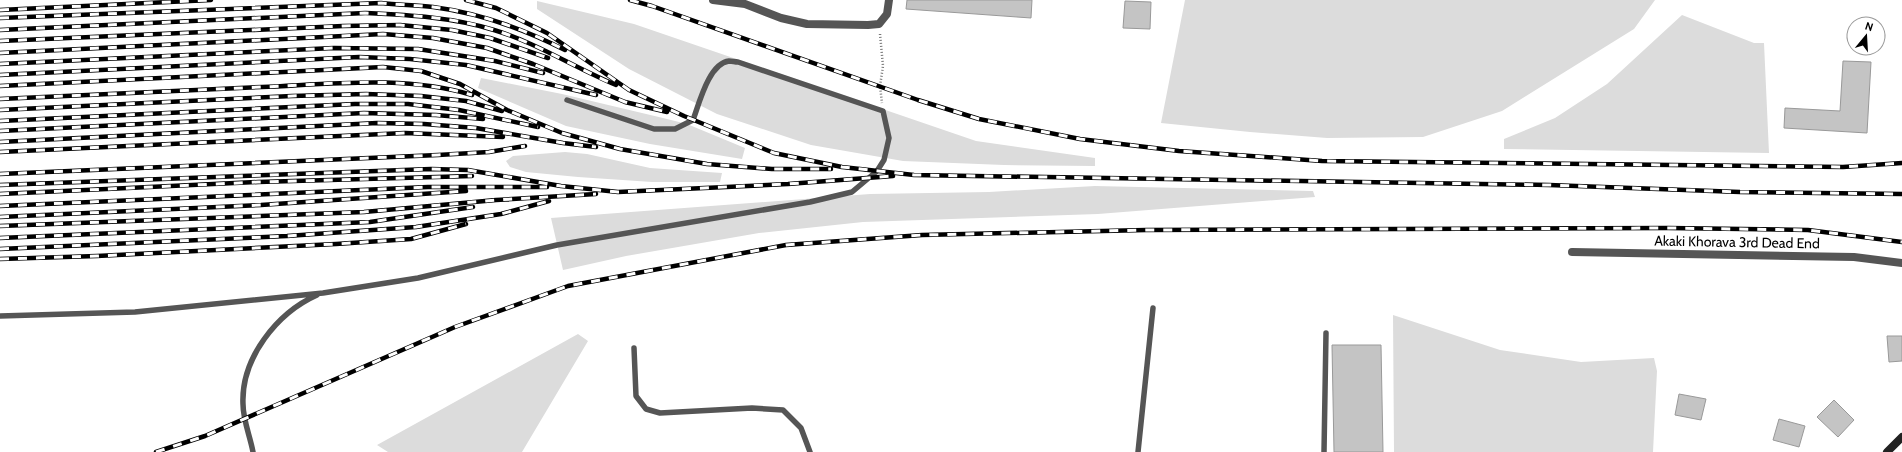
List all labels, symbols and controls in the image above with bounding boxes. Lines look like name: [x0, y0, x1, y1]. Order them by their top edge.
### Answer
north arrow: [1846, 16, 1886, 56]
text: N: [1863, 19, 1875, 34]
street label: Akaki Khorava 3rd Dead End: [1654, 232, 1820, 252]

